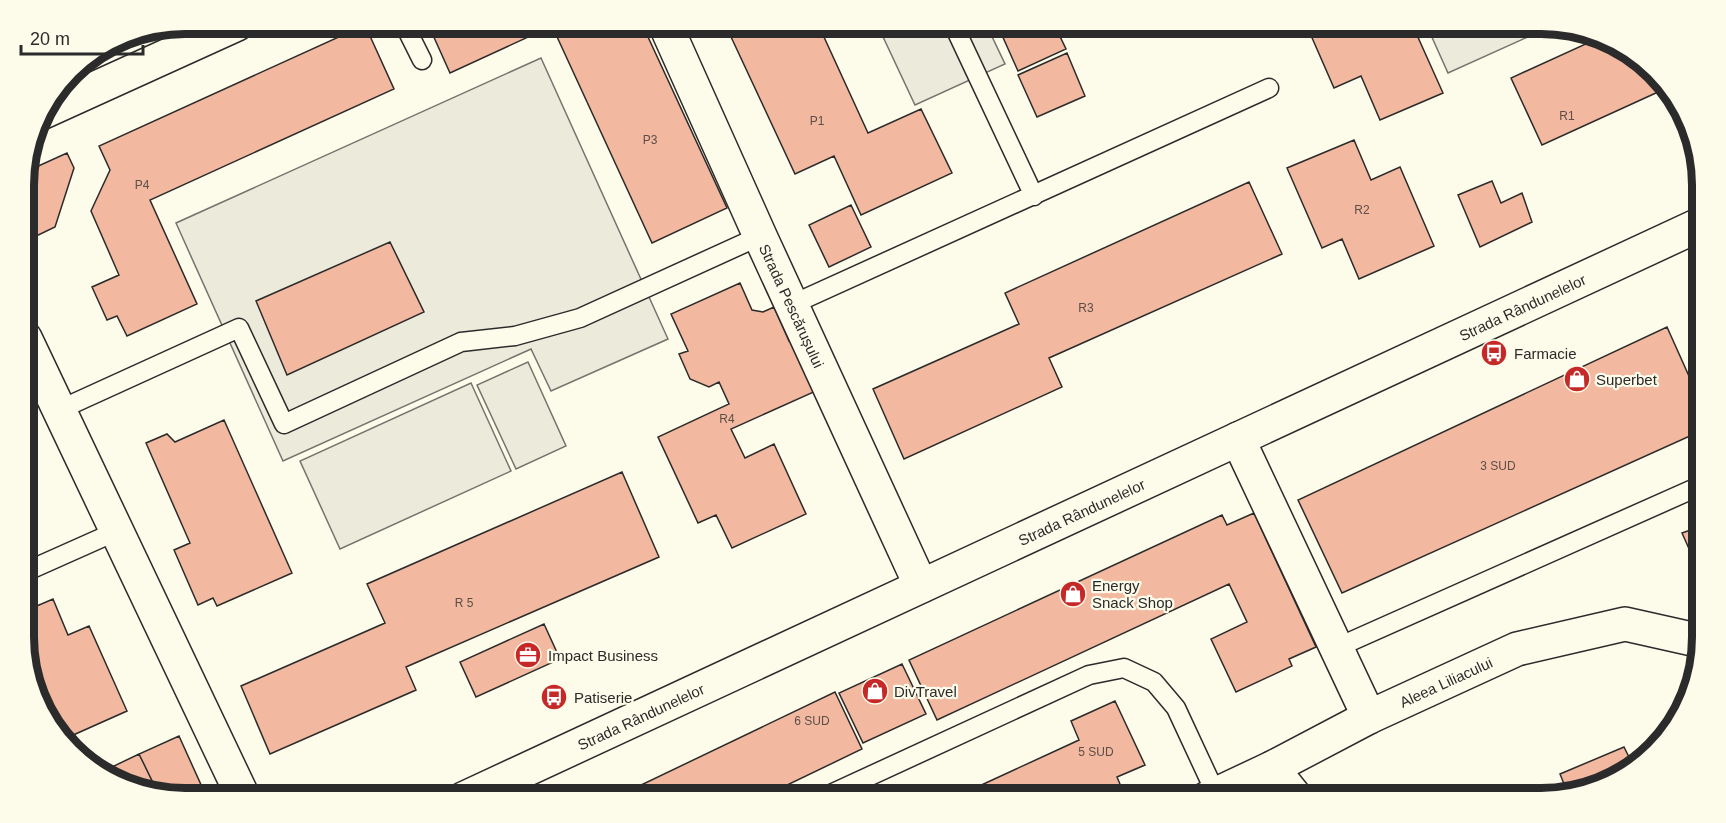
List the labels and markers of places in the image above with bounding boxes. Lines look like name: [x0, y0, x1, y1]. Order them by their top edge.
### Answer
bus stop icon: Farmacie: [1479, 338, 1509, 368]
place label: Farmacie: [1514, 345, 1577, 362]
shop icon: Superbet: [1562, 364, 1592, 394]
place label: Superbet: [1596, 371, 1658, 388]
place label: Energy Snack Shop: [1092, 577, 1173, 611]
shop icon: Energy Snack Shop: [1058, 579, 1088, 609]
office icon: Impact Business: [513, 640, 543, 670]
place label: Impact Business: [548, 647, 658, 664]
shop icon: DivTravel: [860, 676, 890, 706]
bus stop icon: Patiserie: [539, 682, 569, 712]
place label: DivTravel: [894, 683, 957, 700]
place label: Patiserie: [574, 689, 632, 706]

